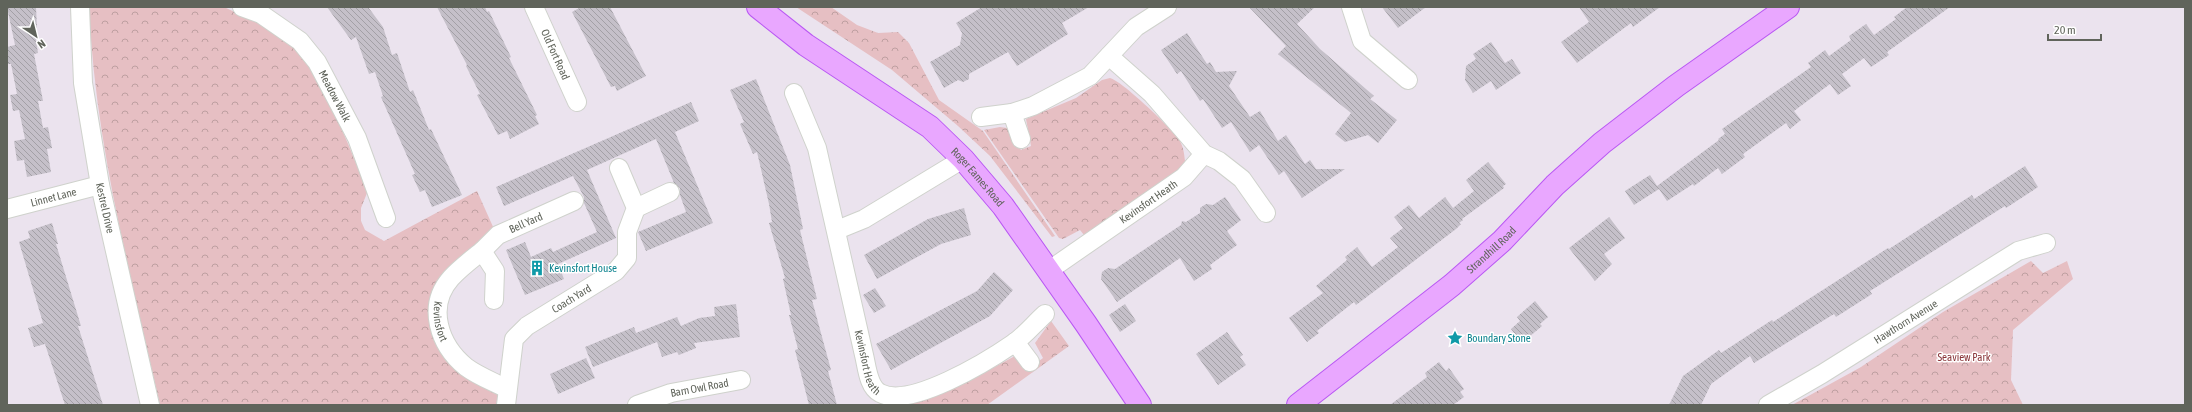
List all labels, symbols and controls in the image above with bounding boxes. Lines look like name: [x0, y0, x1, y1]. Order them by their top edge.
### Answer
north arrow: [16, 16, 56, 56]
scale bar: [2048, 16, 2101, 42]
text: 20 m: [2054, 23, 2076, 37]
street label: Old Fort Road: [539, 27, 572, 82]
text: N: [36, 37, 48, 51]
street label: Meadow Walk: [316, 68, 353, 124]
street label: Roger Eames Road: [949, 145, 1007, 209]
street label: Kevinsfort Heath: [1117, 178, 1180, 226]
street label: Kestrel Drive: [94, 182, 117, 234]
street label: Linnet Lane: [29, 185, 78, 209]
street label: Bell Yard: [507, 210, 544, 235]
street label: Strandhill Road: [1464, 224, 1518, 275]
building icon: Kevinsfort House: [528, 259, 546, 277]
place label: Kevinsfort House: [549, 262, 617, 274]
street label: Coach Yard: [549, 282, 593, 315]
street label: Hawthorn Avenue: [1872, 297, 1939, 346]
street label: Kevinsfort: [432, 300, 450, 344]
street label: Kevinsfort Heath: [852, 329, 883, 398]
place icon: Boundary Stone: [1446, 329, 1464, 347]
place label: Boundary Stone: [1467, 332, 1531, 344]
park label: Seaview Park: [1937, 351, 1991, 363]
street label: Barn Owl Road: [669, 376, 730, 399]

